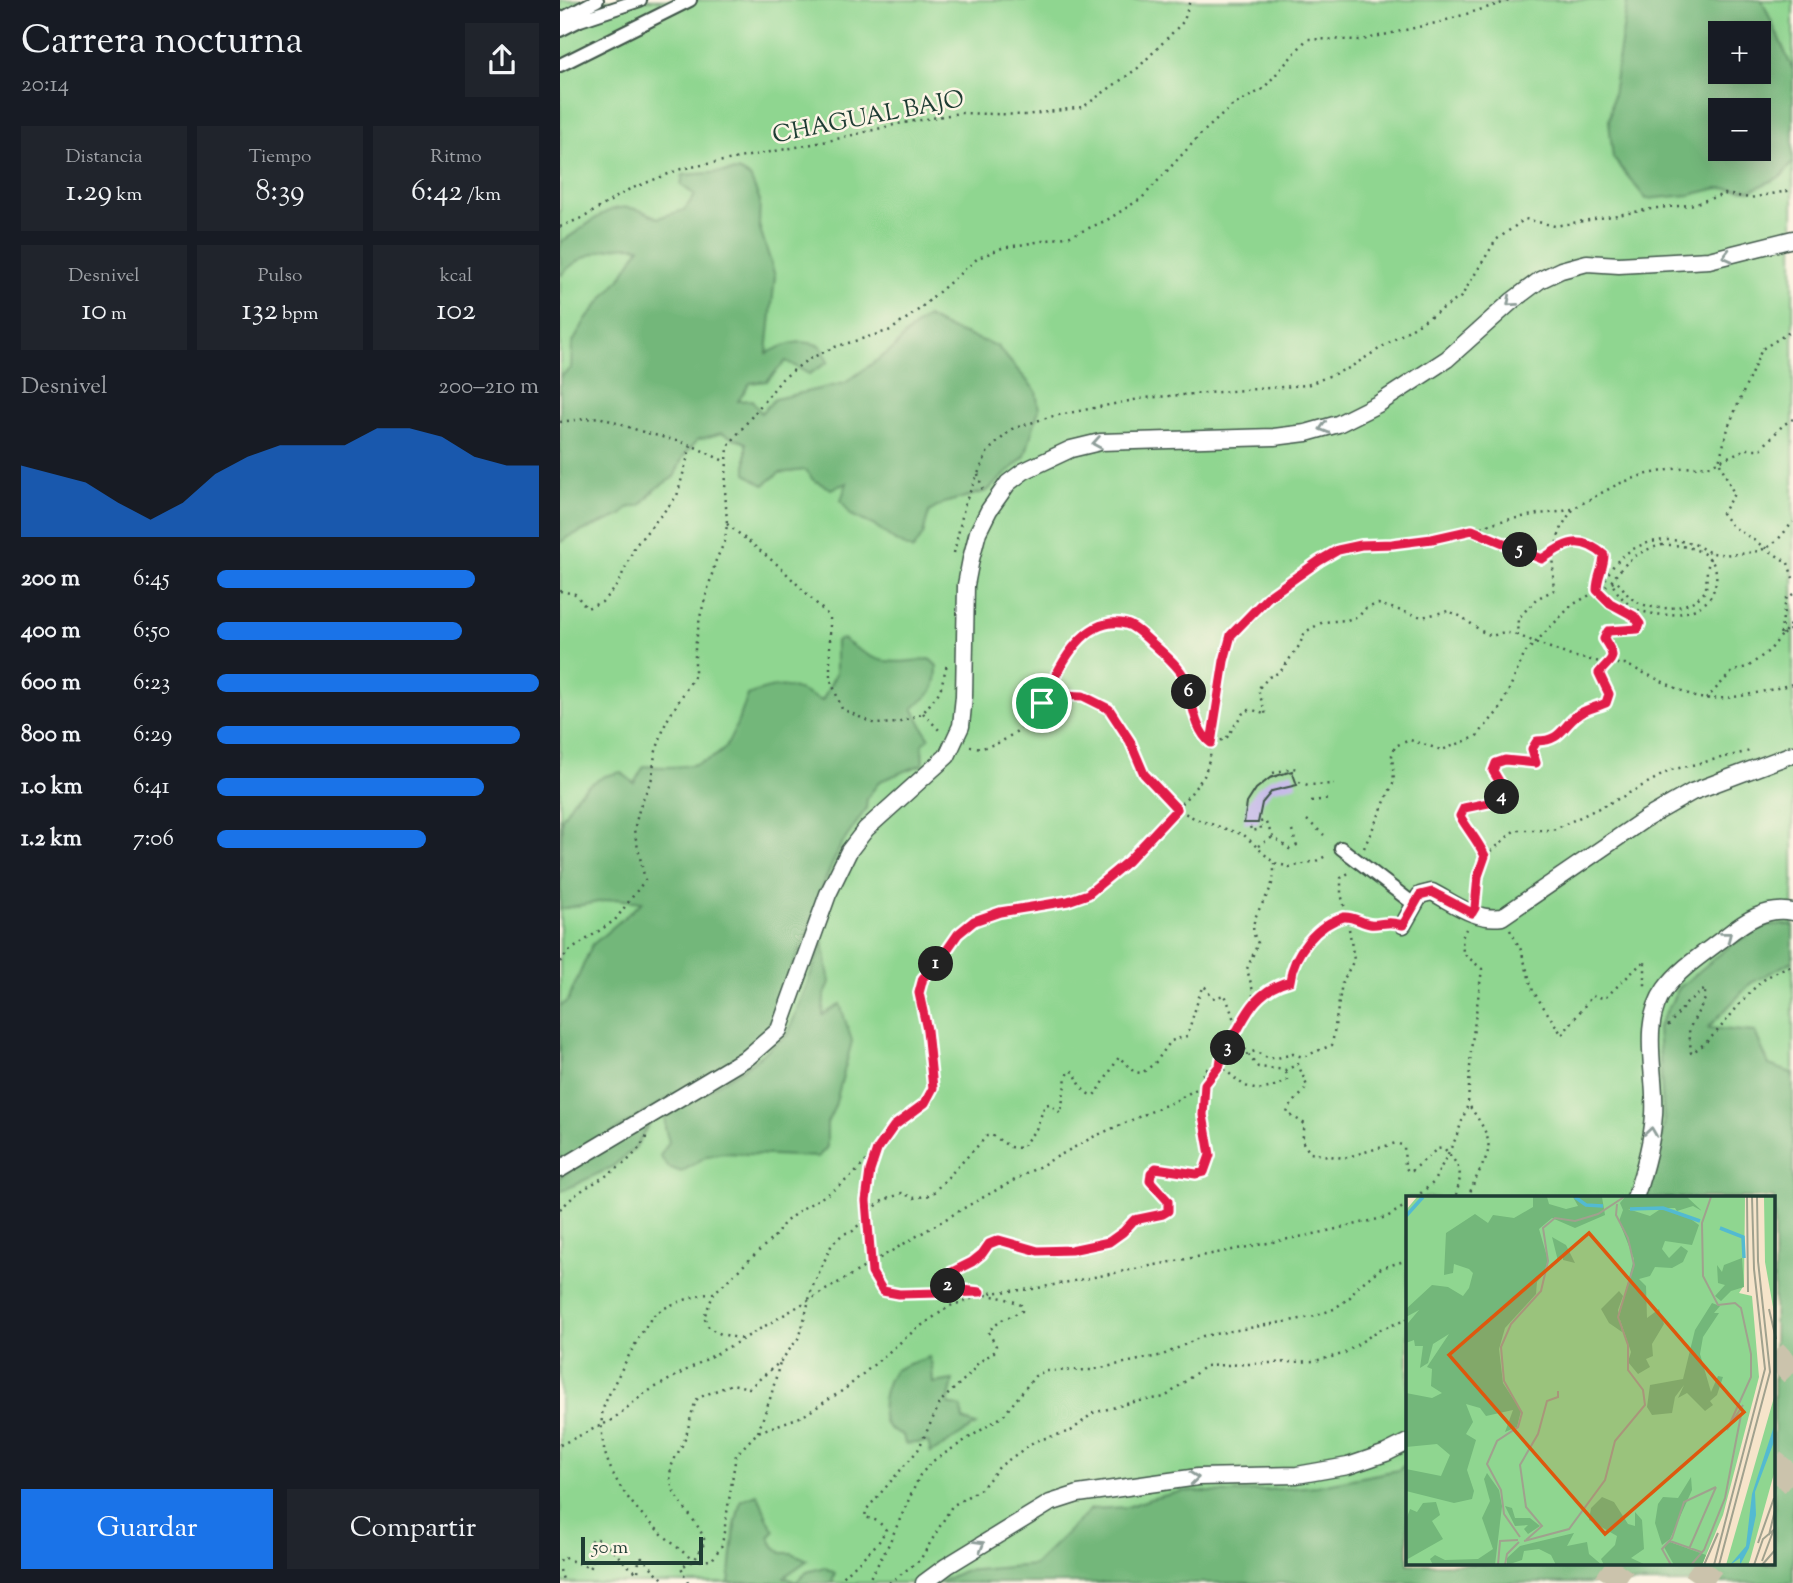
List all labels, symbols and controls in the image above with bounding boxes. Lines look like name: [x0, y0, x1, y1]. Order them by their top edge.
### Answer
text: Carrera nocturna: [21, 16, 303, 70]
map controls: [1708, 21, 1771, 161]
button: +: [1708, 21, 1771, 84]
button: share: [465, 23, 539, 97]
text: 20:14: [21, 69, 69, 102]
street label: CHAGUAL BAJO: [770, 83, 967, 153]
button: −: [1708, 98, 1771, 161]
text: Distancia: [66, 144, 142, 171]
text: Tiempo: [248, 144, 312, 171]
text: Ritmo: [430, 144, 482, 171]
text: 1.29: [66, 171, 112, 214]
text: 8:39: [255, 171, 305, 214]
text: 6:42: [411, 171, 463, 214]
text: km: [112, 182, 142, 209]
text: /km: [463, 182, 501, 209]
one-way arrow: [1721, 248, 1733, 262]
text: Desnivel: [68, 263, 140, 290]
text: Pulso: [258, 263, 302, 290]
text: kcal: [440, 263, 472, 290]
text: 10: [81, 290, 107, 333]
text: 132: [242, 290, 278, 333]
text: 102: [436, 290, 476, 333]
one-way arrow: [1506, 294, 1519, 306]
text: m: [107, 301, 127, 328]
text: bpm: [278, 301, 318, 328]
text: Desnivel: [21, 371, 107, 404]
text: 200–210 m: [438, 371, 539, 404]
one-way arrow: [1318, 419, 1330, 434]
one-way arrow: [1091, 435, 1103, 450]
pin: 5: [1502, 532, 1538, 568]
text: 5: [1516, 536, 1523, 563]
text: 200 m: [21, 563, 80, 596]
text: 6:45: [133, 563, 170, 596]
text: 400 m: [21, 615, 81, 648]
text: 6:50: [133, 615, 170, 648]
text: 600 m: [21, 667, 81, 700]
text: 6:23: [133, 667, 170, 700]
pin: [1012, 673, 1072, 733]
pin: 6: [1172, 674, 1206, 710]
text: 6: [1184, 678, 1193, 705]
icon: arrive: [1023, 684, 1061, 722]
text: 800 m: [21, 719, 81, 752]
text: 6:29: [133, 719, 172, 752]
text: 1.0 km: [21, 771, 83, 804]
text: 6:41: [133, 771, 170, 804]
pin: 4: [1485, 780, 1520, 814]
text: 4: [1497, 783, 1506, 810]
text: 1.2 km: [21, 823, 82, 856]
text: 7:06: [133, 823, 174, 856]
one-way arrow: [1719, 931, 1731, 944]
pin: 1: [918, 946, 954, 982]
text: 1: [932, 950, 939, 977]
pin: 3: [1210, 1030, 1246, 1066]
text: 3: [1224, 1034, 1231, 1061]
one-way arrow: [1644, 1126, 1659, 1138]
inset map: [1406, 1196, 1776, 1566]
pin: 2: [930, 1268, 966, 1304]
text: 2: [943, 1272, 952, 1299]
one-way arrow: [1188, 1471, 1199, 1486]
button: Guardar: [21, 1489, 273, 1569]
button: Compartir: [287, 1489, 539, 1569]
scale bar: [581, 1534, 704, 1566]
text: 50 m: [592, 1535, 628, 1562]
one-way arrow: [973, 1540, 986, 1553]

